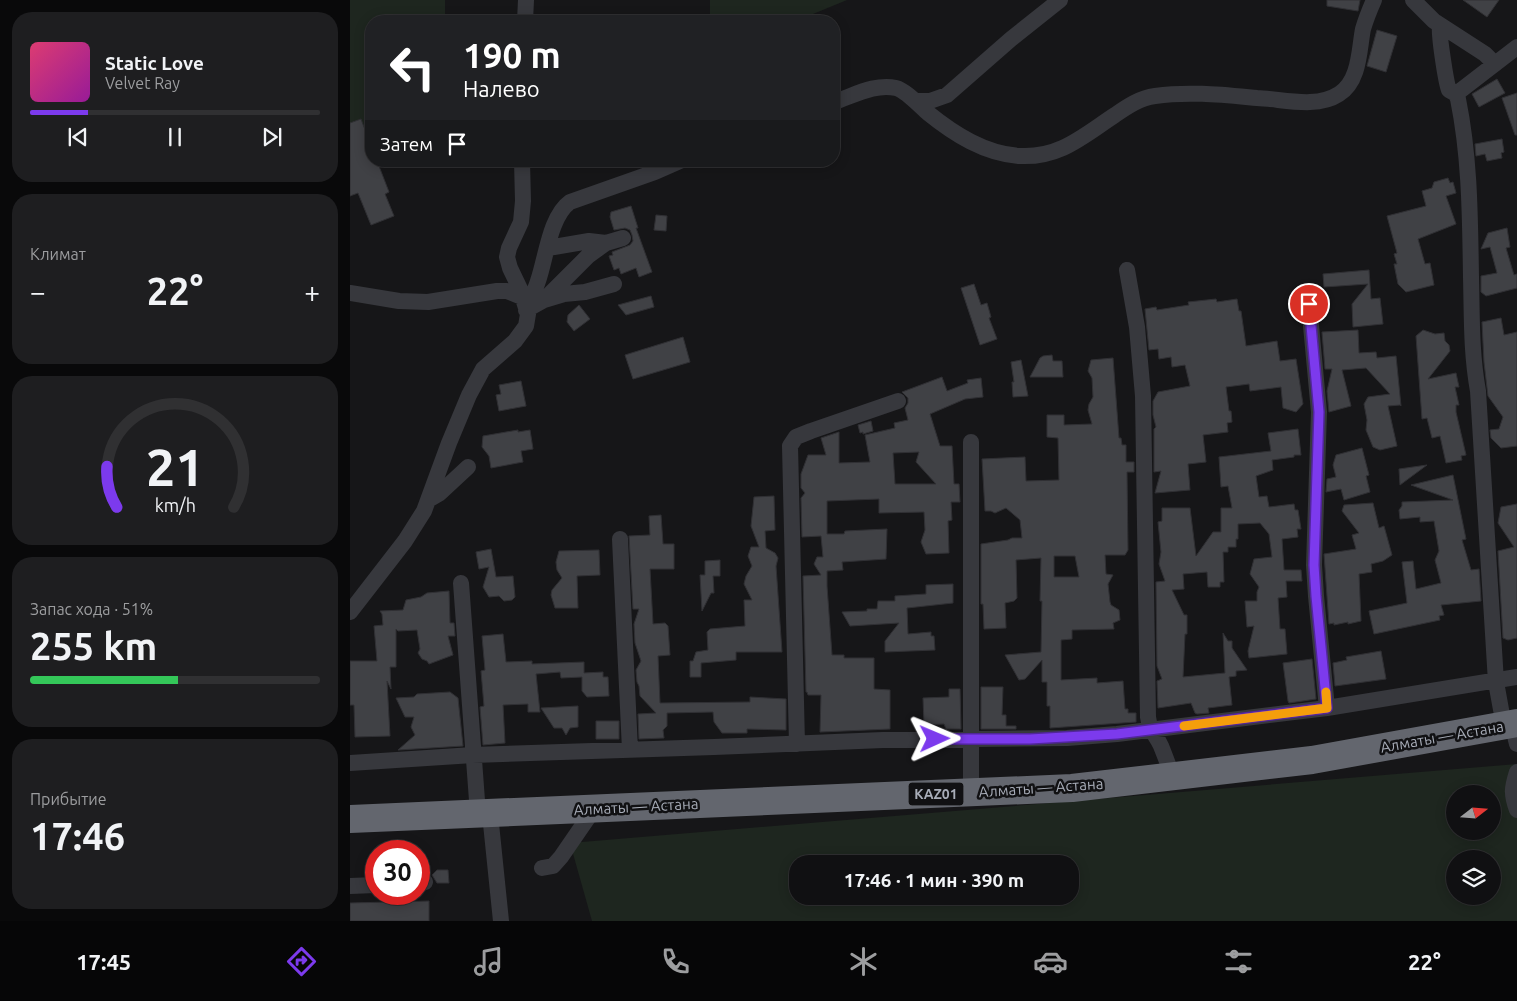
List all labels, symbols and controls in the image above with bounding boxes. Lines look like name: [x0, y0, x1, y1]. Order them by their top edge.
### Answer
icon: left: [380, 35, 445, 100]
text: 190 m: [463, 35, 561, 75]
text: Static Love: [105, 52, 204, 74]
text: Velvet Ray: [105, 74, 180, 92]
text: Налево: [463, 76, 540, 101]
icon: previous: [64, 123, 92, 151]
icon: pause: [161, 123, 189, 151]
icon: next: [258, 123, 286, 151]
icon: arrive: [443, 130, 471, 158]
text: Затем: [380, 133, 433, 155]
text: Климат: [30, 245, 86, 263]
text: 22°: [147, 270, 203, 312]
text: −: [30, 276, 46, 307]
text: +: [304, 276, 320, 307]
pin: [1288, 283, 1330, 325]
icon: arrive: [1295, 290, 1323, 318]
text: 21: [146, 438, 204, 496]
text: km/h: [154, 495, 196, 515]
text: Запас хода · 51%: [30, 600, 153, 618]
text: 255 km: [30, 625, 157, 667]
position arrow: [908, 712, 960, 764]
street label: Алматы — Астана: [1379, 717, 1505, 756]
street label: Алматы — Астана: [978, 775, 1104, 800]
road number: KАZ01: [908, 782, 964, 806]
north arrow: [1446, 785, 1501, 840]
map controls: [1446, 785, 1501, 905]
text: Прибытие: [30, 790, 107, 808]
street label: Алматы — Астана: [573, 795, 699, 818]
text: 17:46: [30, 815, 125, 857]
speed limit sign: 30: [365, 840, 430, 905]
button: layers: [1446, 850, 1501, 905]
text: 17:46 · 1 мин · 390 m: [844, 869, 1024, 891]
icon: directions: [284, 944, 319, 979]
icon: music: [471, 944, 506, 979]
icon: phone: [658, 944, 693, 979]
icon: climate: [846, 944, 881, 979]
icon: car: [1033, 944, 1068, 979]
icon: filters: [1221, 944, 1256, 979]
text: 17:45: [76, 949, 131, 974]
text: 22°: [1408, 949, 1441, 974]

